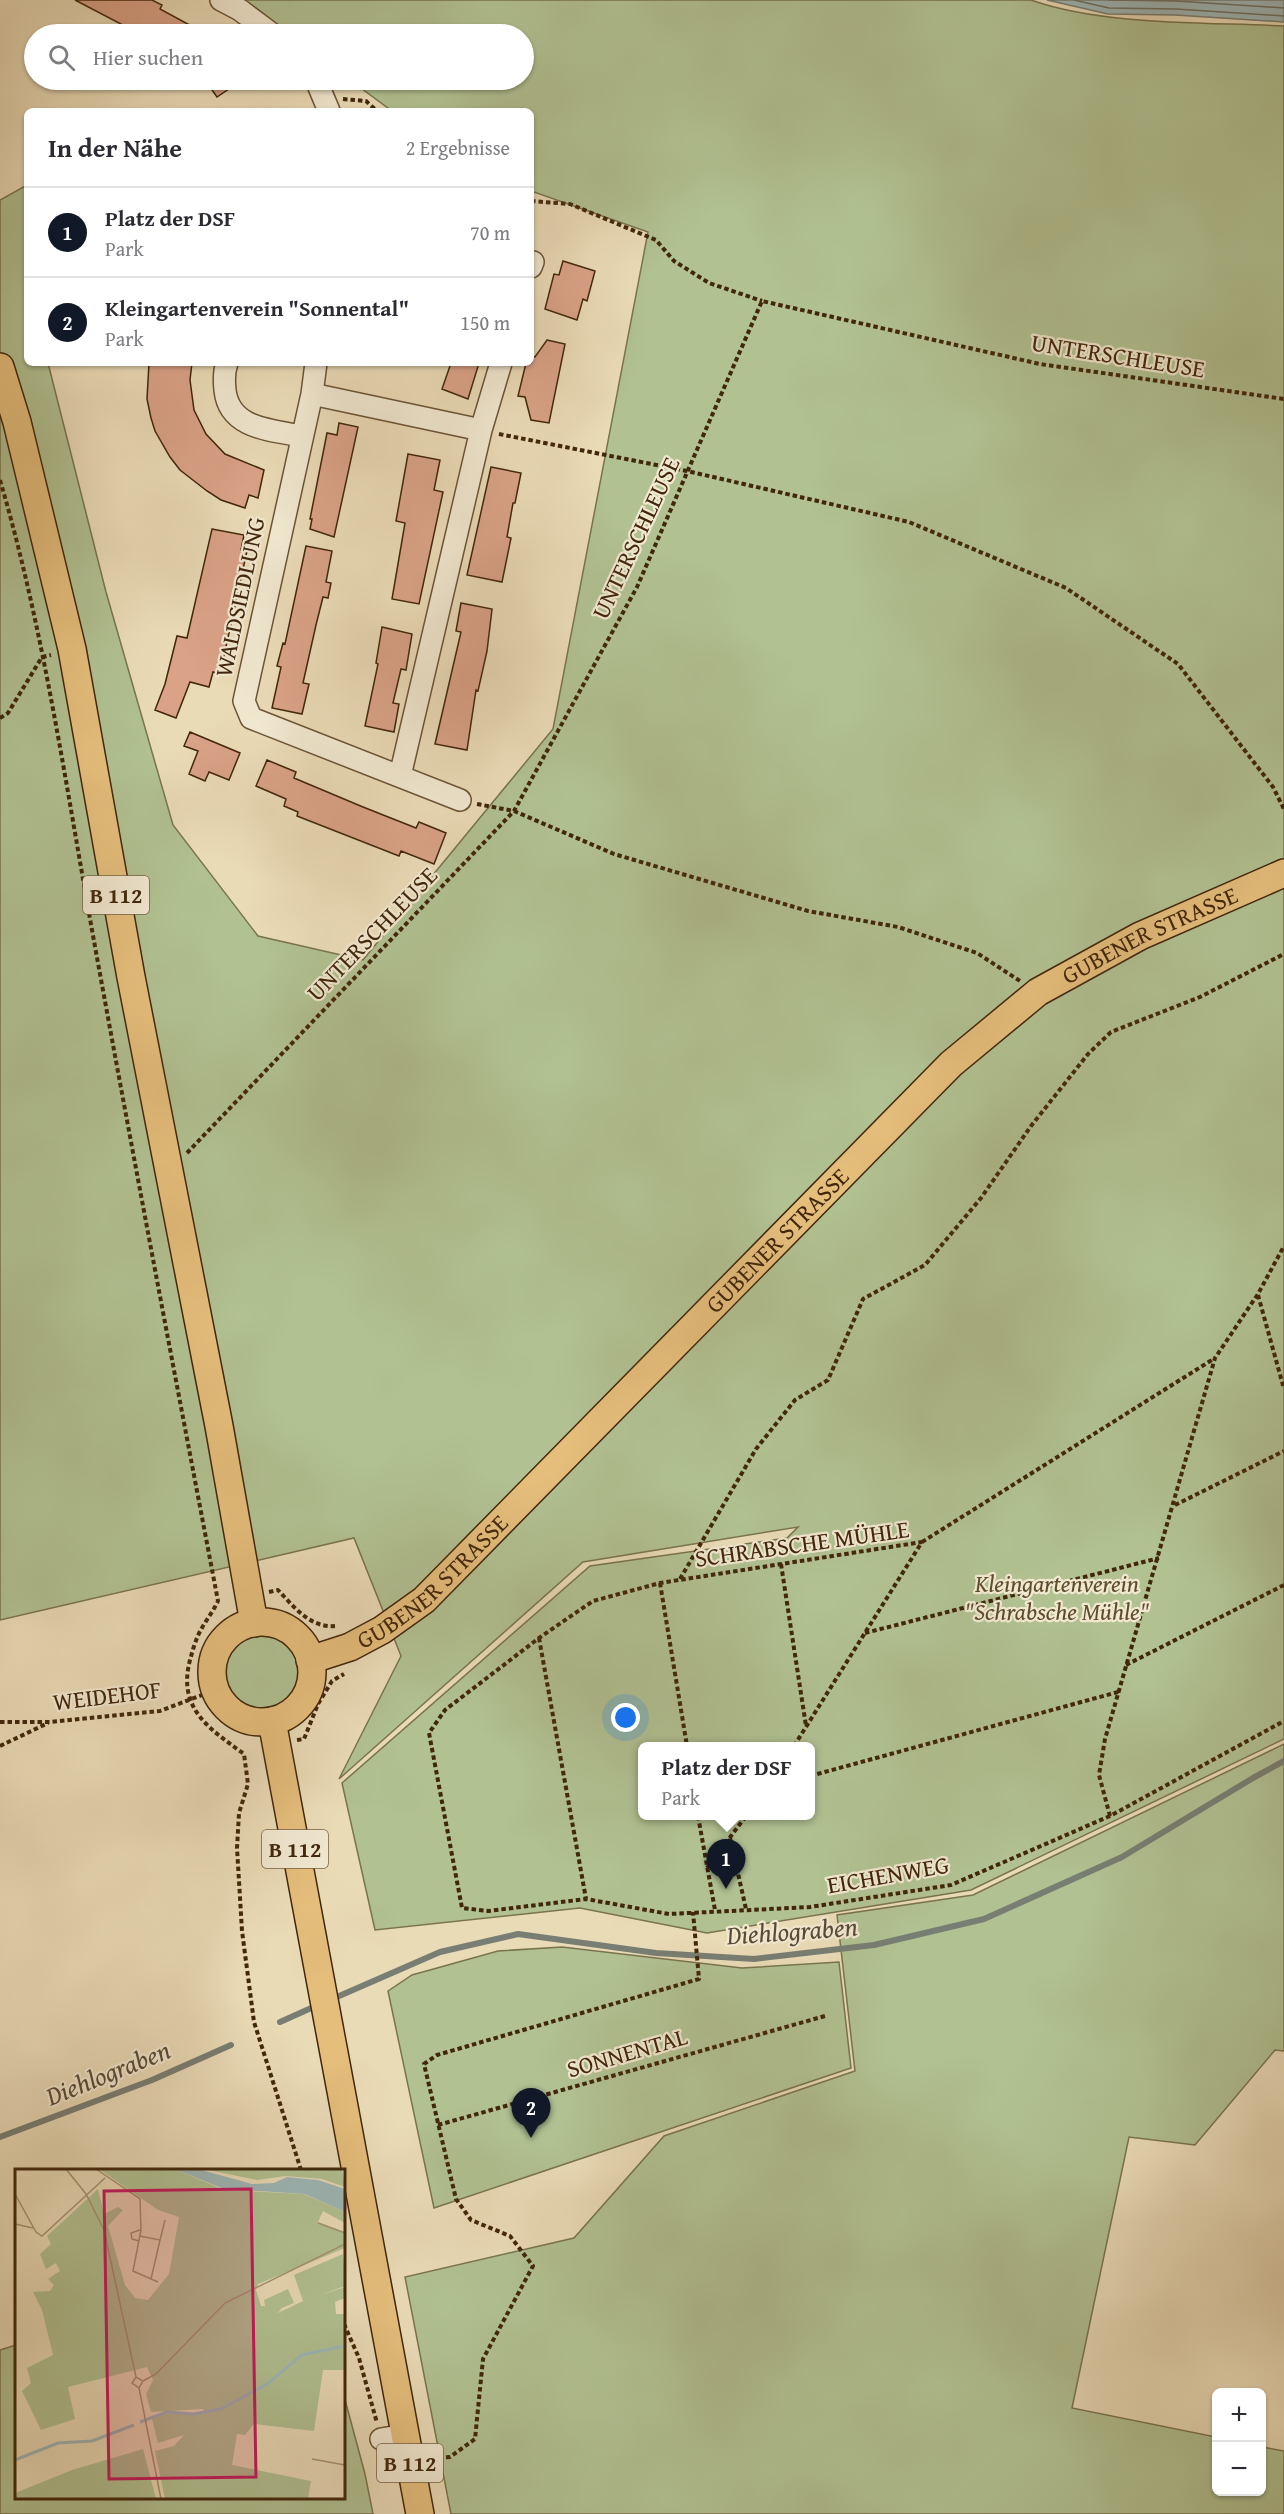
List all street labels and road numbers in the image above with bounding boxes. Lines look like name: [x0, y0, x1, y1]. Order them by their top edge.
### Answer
street label: UNTERSCHLEUSE: [1029, 325, 1207, 386]
street label: UNTERSCHLEUSE: [583, 451, 688, 625]
street label: WALDSIEDLUNG: [205, 514, 274, 680]
street label: UNTERSCHLEUSE: [298, 859, 445, 1009]
road number: B 112: [83, 876, 149, 914]
street label: GUBENER STRASSE: [1055, 877, 1243, 993]
street label: GUBENER STRASSE: [697, 1160, 857, 1321]
street label: GUBENER STRASSE: [350, 1506, 516, 1657]
street label: SCHRABSCHE MÜHLE: [693, 1511, 911, 1576]
street label: WEIDEHOF: [51, 1672, 163, 1720]
road number: B 112: [262, 1830, 328, 1868]
street label: EICHENWEG: [824, 1847, 952, 1902]
street label: SONNENTAL: [563, 2019, 691, 2086]
road number: B 112: [377, 2444, 443, 2482]

